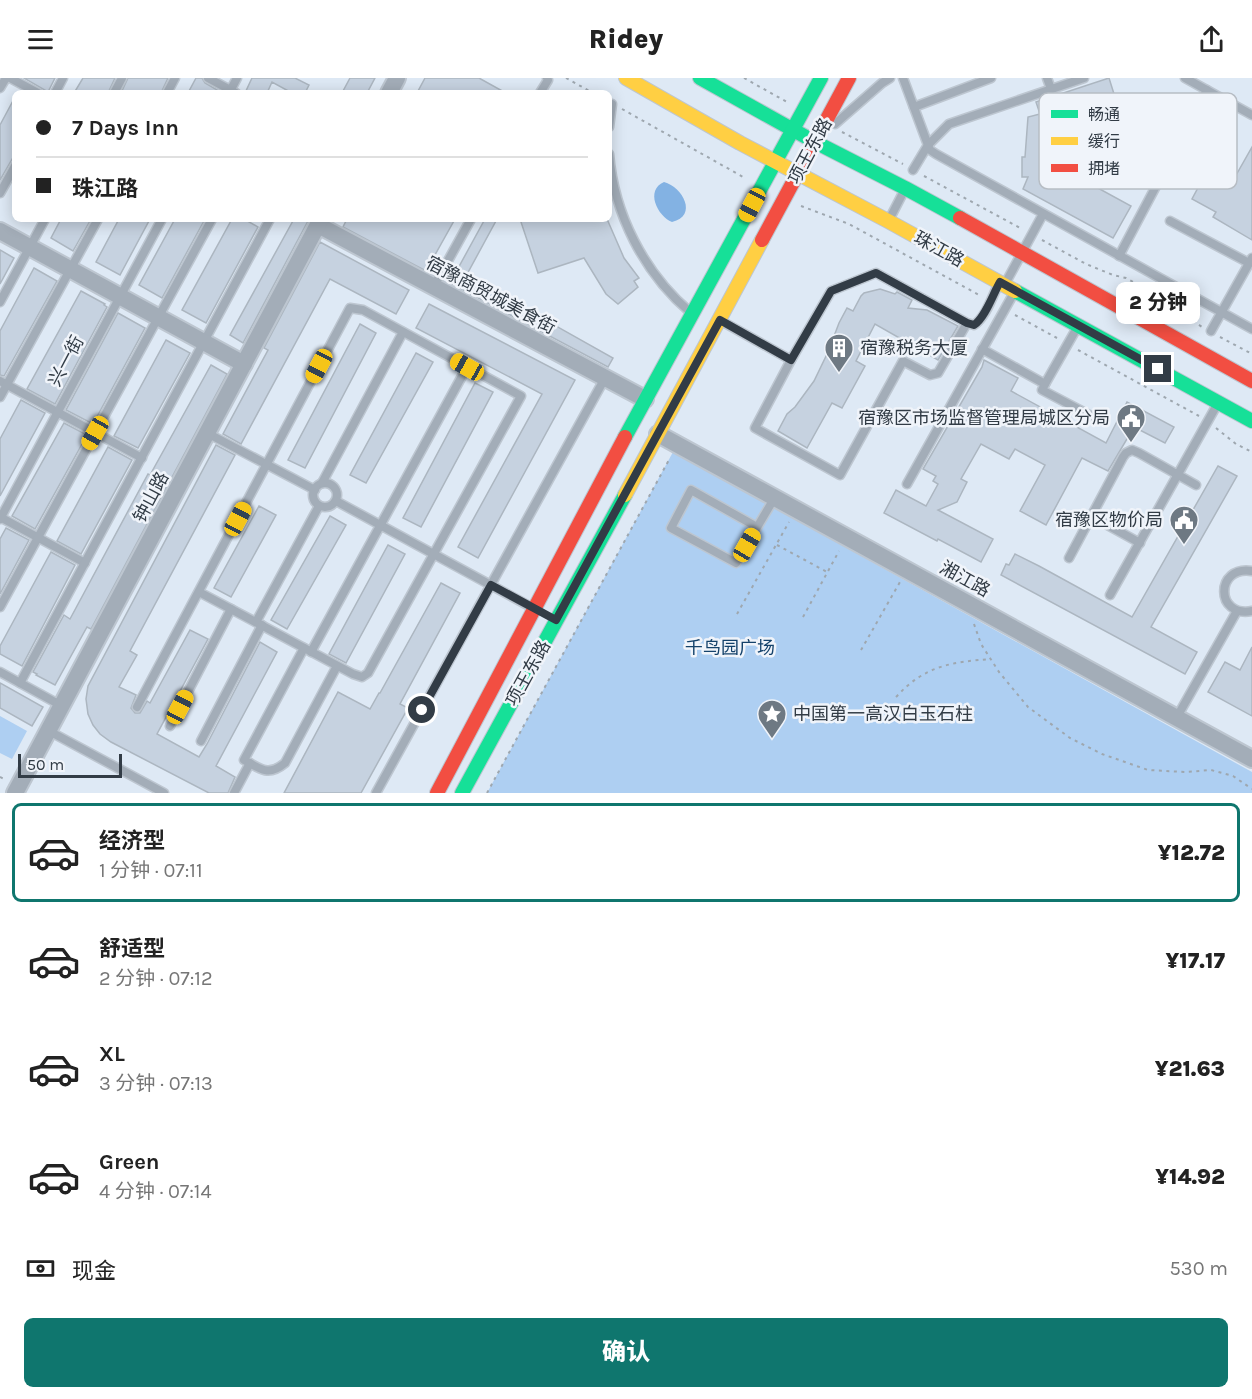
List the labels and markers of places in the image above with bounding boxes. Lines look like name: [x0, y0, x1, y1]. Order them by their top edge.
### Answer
building icon: 宿豫税务大厦: [823, 332, 855, 374]
place label: 宿豫税务大厦: [860, 337, 968, 359]
public building icon: 宿豫区市场监督管理局城区分局: [1115, 402, 1147, 444]
place label: 宿豫区市场监督管理局城区分局: [858, 407, 1110, 429]
public building icon: 宿豫区物价局: [1168, 504, 1200, 546]
place label: 宿豫区物价局: [1055, 509, 1163, 531]
place icon: 中国第一高汉白玉石柱: [756, 698, 788, 740]
place label: 中国第一高汉白玉石柱: [793, 703, 973, 725]

